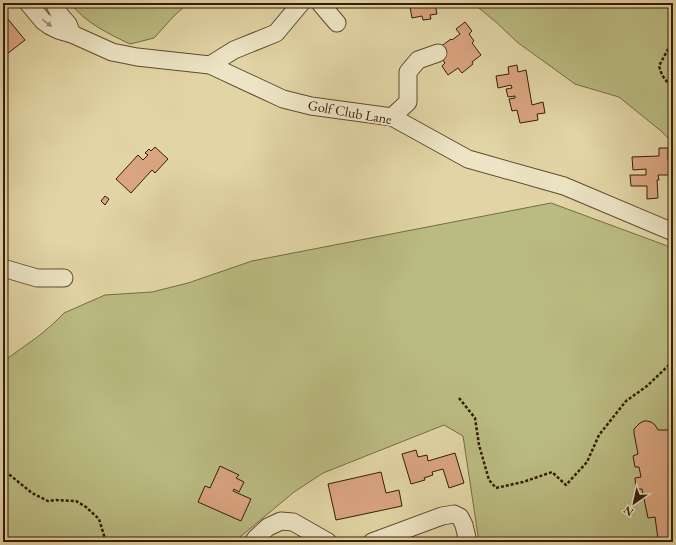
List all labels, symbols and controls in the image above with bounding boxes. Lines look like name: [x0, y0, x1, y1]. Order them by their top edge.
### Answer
one-way arrow: [42, 19, 53, 27]
street label: Golf Club Lane: [307, 96, 394, 128]
north arrow: [614, 483, 654, 523]
text: N: [621, 503, 636, 520]

